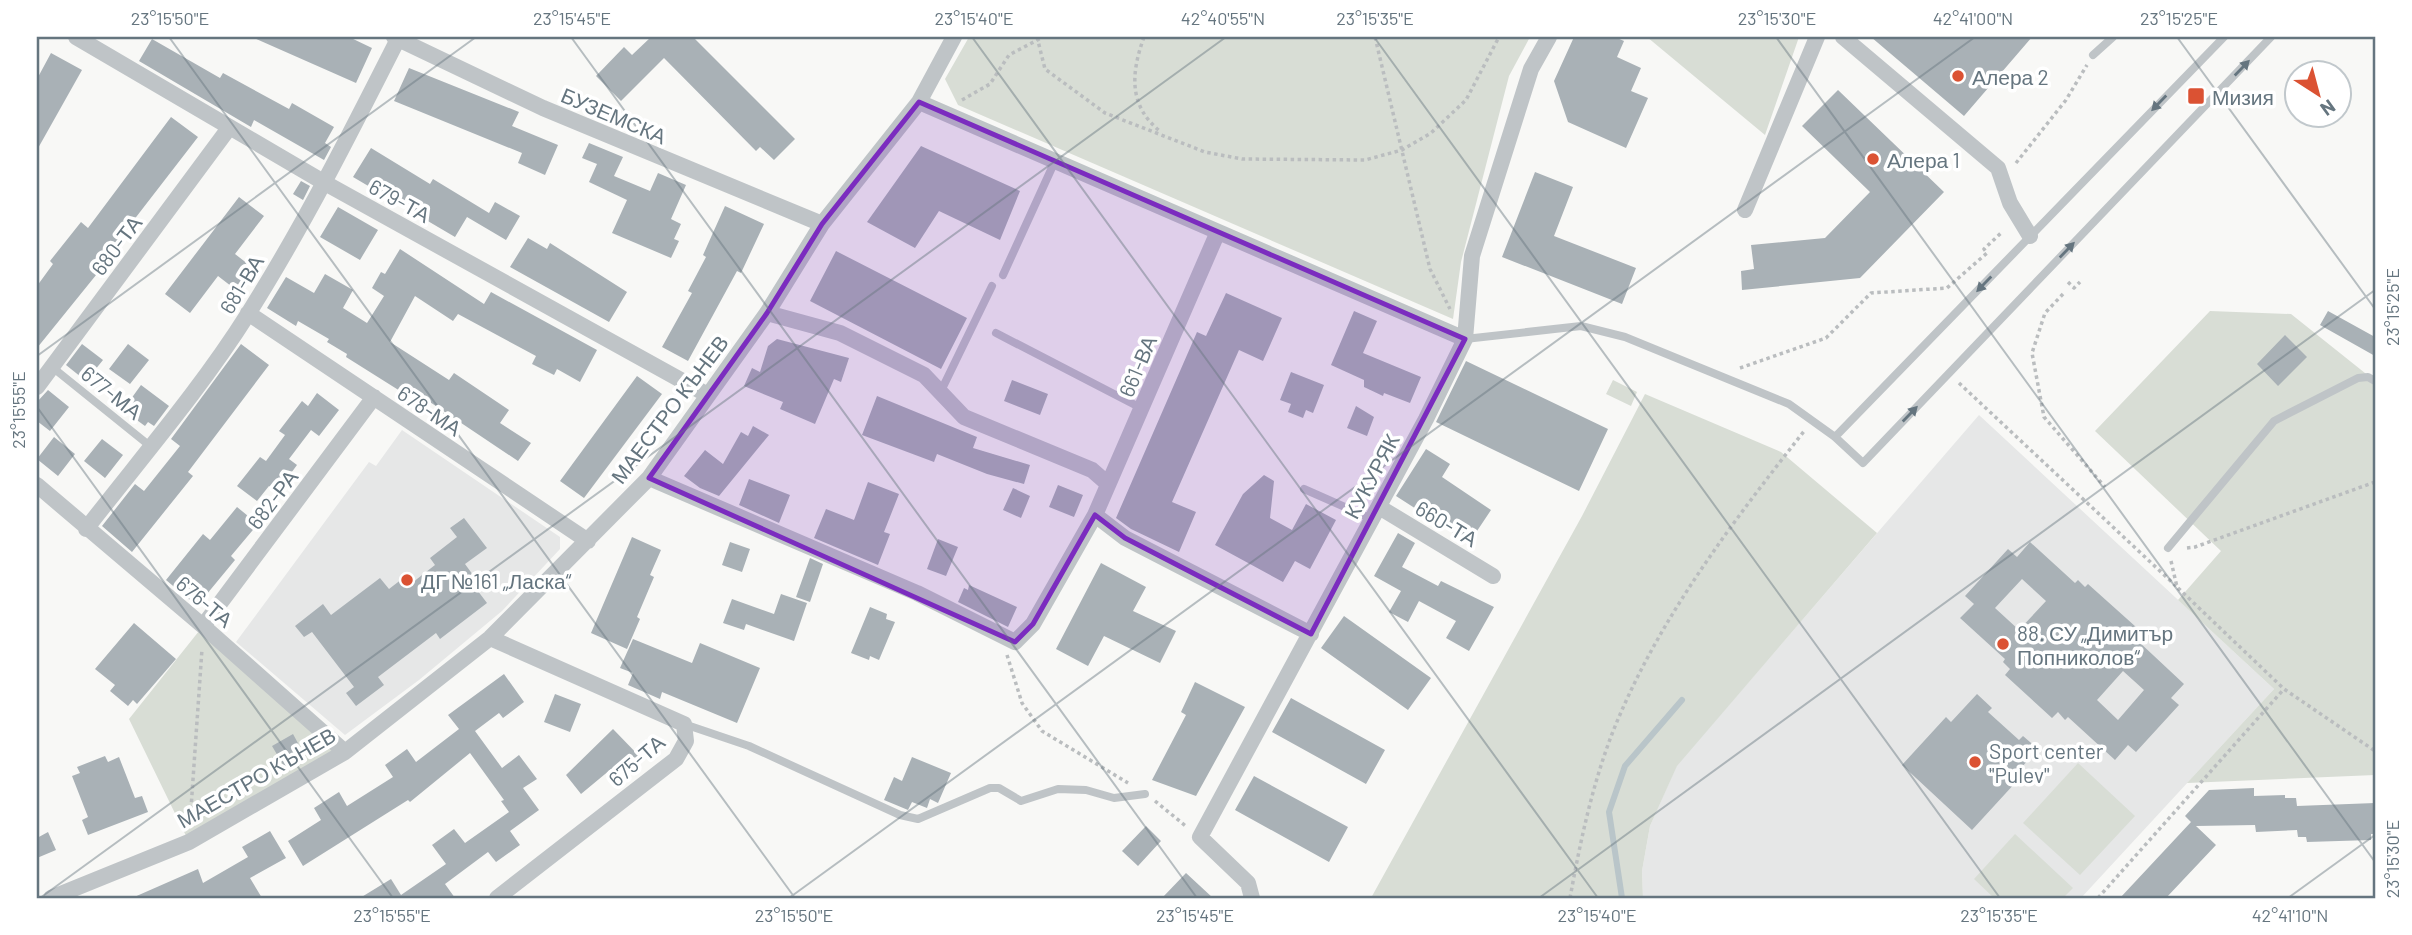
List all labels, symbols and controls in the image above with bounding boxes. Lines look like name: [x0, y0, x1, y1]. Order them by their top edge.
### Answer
text: 23°15'50"E: [131, 7, 209, 29]
text: 23°15'45"E: [533, 7, 611, 29]
text: 23°15'40"E: [934, 7, 1014, 29]
text: 42°40'55"N: [1181, 7, 1265, 29]
text: 23°15'35"E: [1336, 7, 1414, 29]
text: 23°15'30"E: [1738, 7, 1816, 29]
text: 42°41'00"N: [1933, 7, 2013, 29]
text: 23°15'25"E: [2140, 7, 2218, 29]
one-way arrow: [2233, 59, 2250, 76]
north arrow: [2282, 60, 2352, 130]
place label: Алера 2: [1972, 64, 2049, 89]
marker: Алера 2: [1950, 68, 1966, 84]
street label: БУЗЕМСКА: [558, 82, 670, 148]
place label: Мизия: [2212, 84, 2274, 109]
marker: Мизия: [2186, 86, 2206, 106]
one-way arrow: [2152, 94, 2168, 111]
text: N: [2316, 95, 2340, 121]
place label: Алера 1: [1887, 147, 1960, 172]
marker: Алера 1: [1865, 151, 1881, 167]
street label: 679-ТА: [365, 173, 435, 227]
street label: 680-ТА: [86, 210, 146, 280]
one-way arrow: [2059, 242, 2075, 259]
street label: 681-ВА: [214, 250, 268, 318]
text: 23°15'25"E: [2381, 268, 2403, 346]
one-way arrow: [1976, 275, 1992, 292]
street label: МАЕСТРО КЪНЕВ: [605, 330, 733, 488]
street label: 661-ВА: [1113, 332, 1161, 400]
street label: 677-МА: [77, 360, 147, 424]
text: 23°15'55"E: [7, 371, 29, 449]
street label: 678-МА: [393, 380, 467, 440]
one-way arrow: [1901, 406, 1917, 423]
street label: КУКУРЯК: [1338, 429, 1404, 523]
street label: 682-РА: [242, 464, 302, 534]
street label: 660-ТА: [1411, 495, 1483, 551]
place label: ДГ №161 „Ласка“: [421, 568, 572, 593]
street label: 676-ТА: [172, 570, 238, 632]
marker: ДГ №161 „Ласка“: [399, 572, 415, 588]
place label: 88. СУ „Димитър Попниколов“: [2017, 620, 2173, 669]
marker: 88. СУ „Димитър Попниколов“: [1995, 636, 2011, 652]
street label: МАЕСТРО КЪНЕВ: [172, 721, 340, 833]
street label: 675-ТА: [603, 729, 669, 791]
place label: Sport center "Pulev": [1989, 738, 2104, 787]
marker: Sport center "Pulev": [1967, 754, 1983, 770]
text: 23°15'30"E: [2381, 820, 2403, 898]
text: 23°15'55"E: [353, 904, 431, 926]
text: 23°15'50"E: [755, 904, 833, 926]
text: 23°15'45"E: [1156, 904, 1234, 926]
text: 23°15'40"E: [1557, 904, 1637, 926]
text: 23°15'35"E: [1960, 904, 2038, 926]
text: 42°41'10"N: [2252, 904, 2328, 926]

